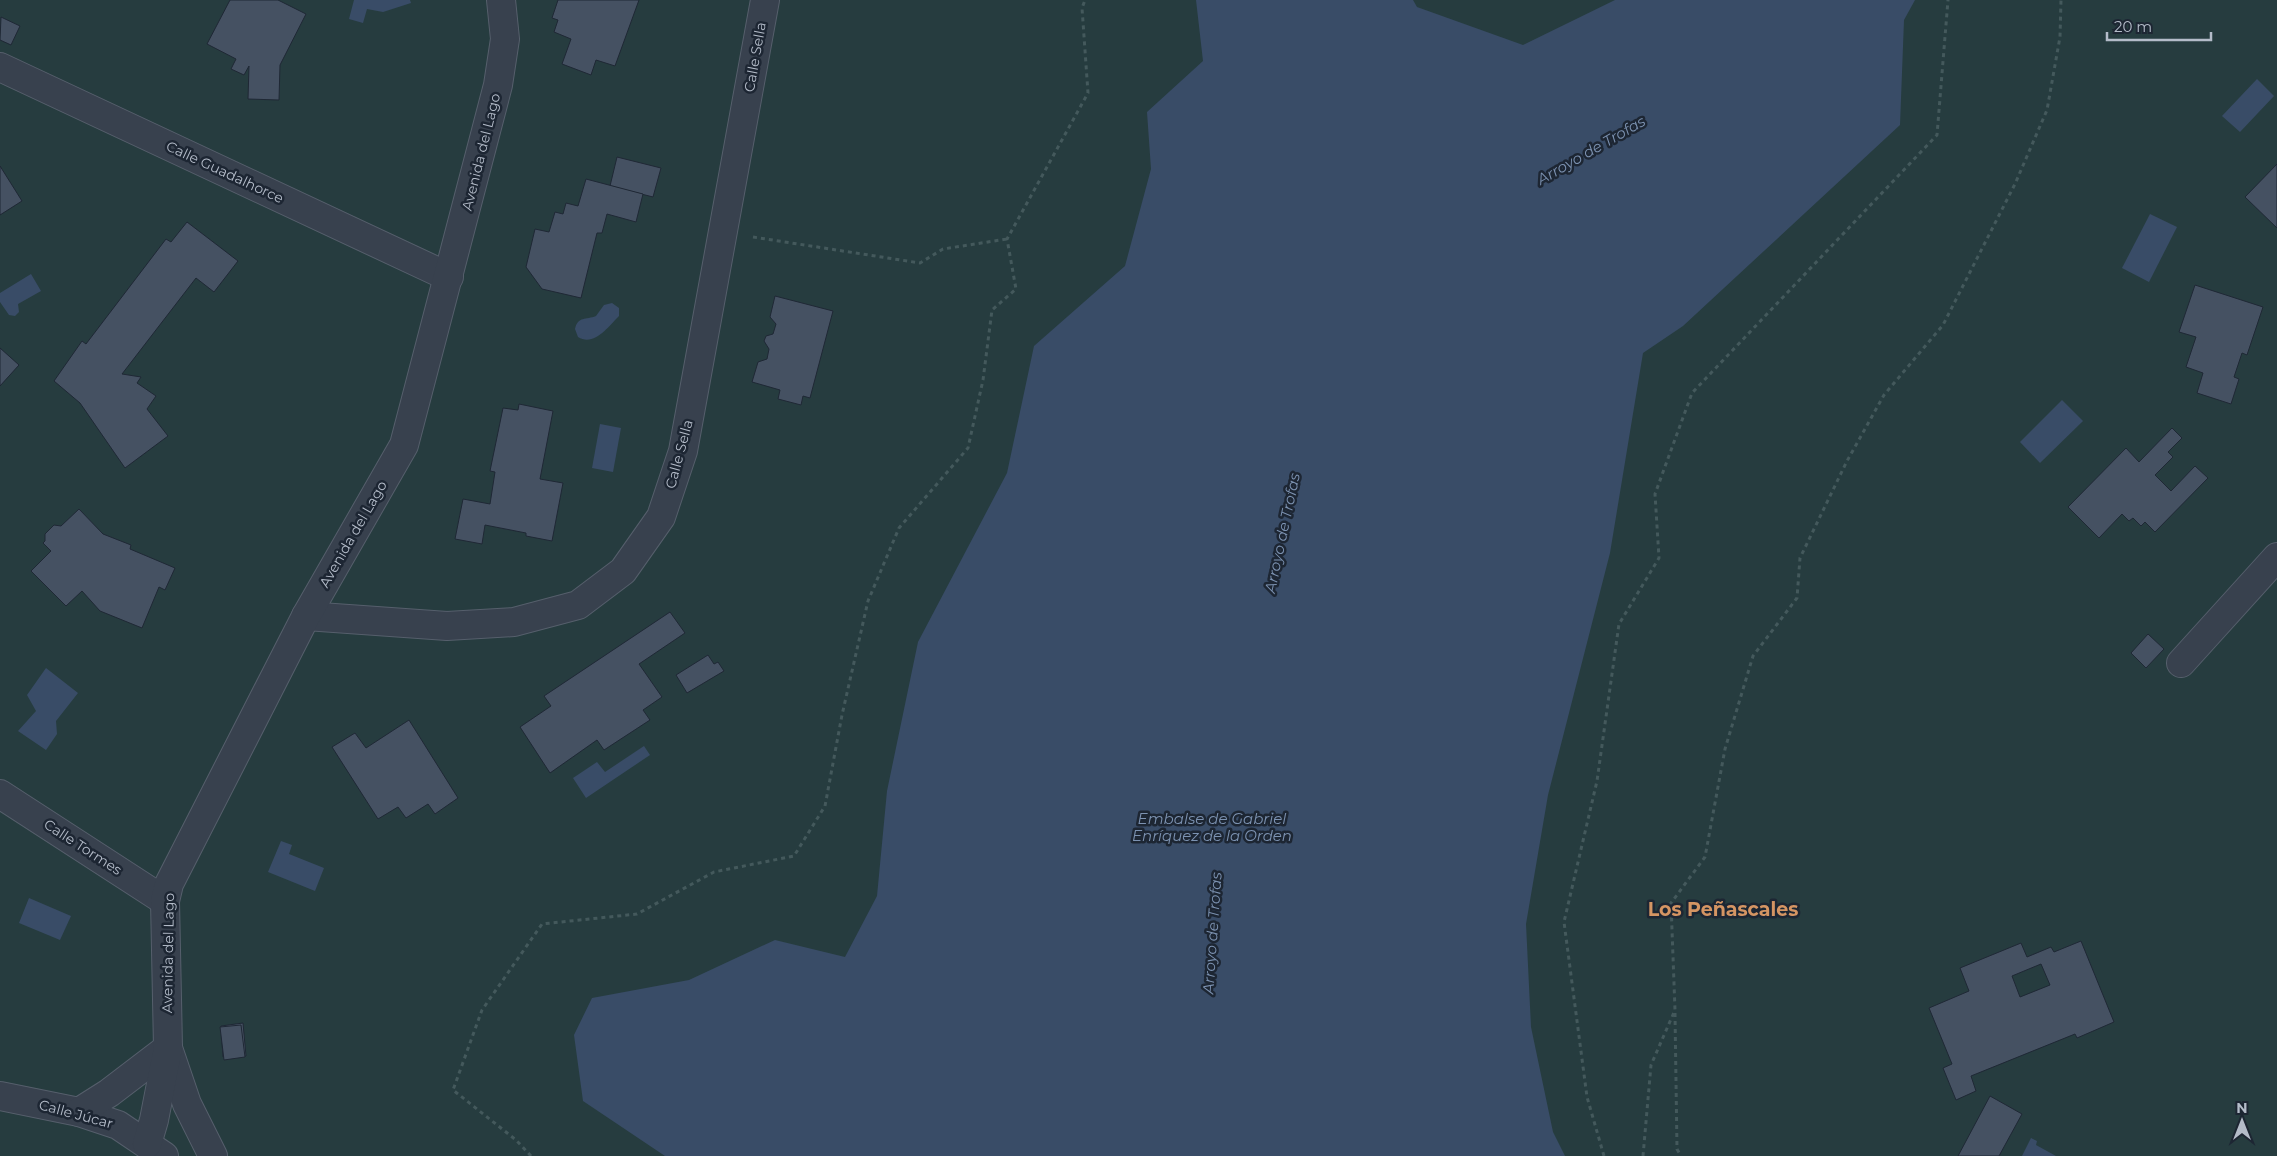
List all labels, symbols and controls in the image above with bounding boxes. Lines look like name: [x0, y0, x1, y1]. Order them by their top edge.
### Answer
scale bar: [2107, 10, 2211, 42]
text: 20 m: [2114, 17, 2152, 36]
street label: Calle Sella: [740, 21, 770, 93]
street label: Avenida del Lago: [458, 91, 504, 213]
water label: Arroyo de Trofas: [1532, 111, 1649, 189]
street label: Calle Guadalhorce: [163, 137, 287, 207]
street label: Calle Sella: [661, 418, 697, 490]
water label: Arroyo de Trofas: [1260, 471, 1304, 596]
street label: Avenida del Lago: [315, 477, 391, 591]
water label: Embalse de Gabriel Enríquez de la Orden: [1132, 809, 1292, 845]
street label: Calle Tormes: [41, 815, 126, 879]
water label: Arroyo de Trofas: [1198, 871, 1226, 996]
street label: Avenida del Lago: [158, 892, 178, 1013]
district label: Los Peñascales: [1648, 898, 1798, 921]
street label: Calle Júcar: [37, 1095, 115, 1133]
north arrow: [2217, 1096, 2267, 1146]
text: N: [2236, 1099, 2248, 1117]

